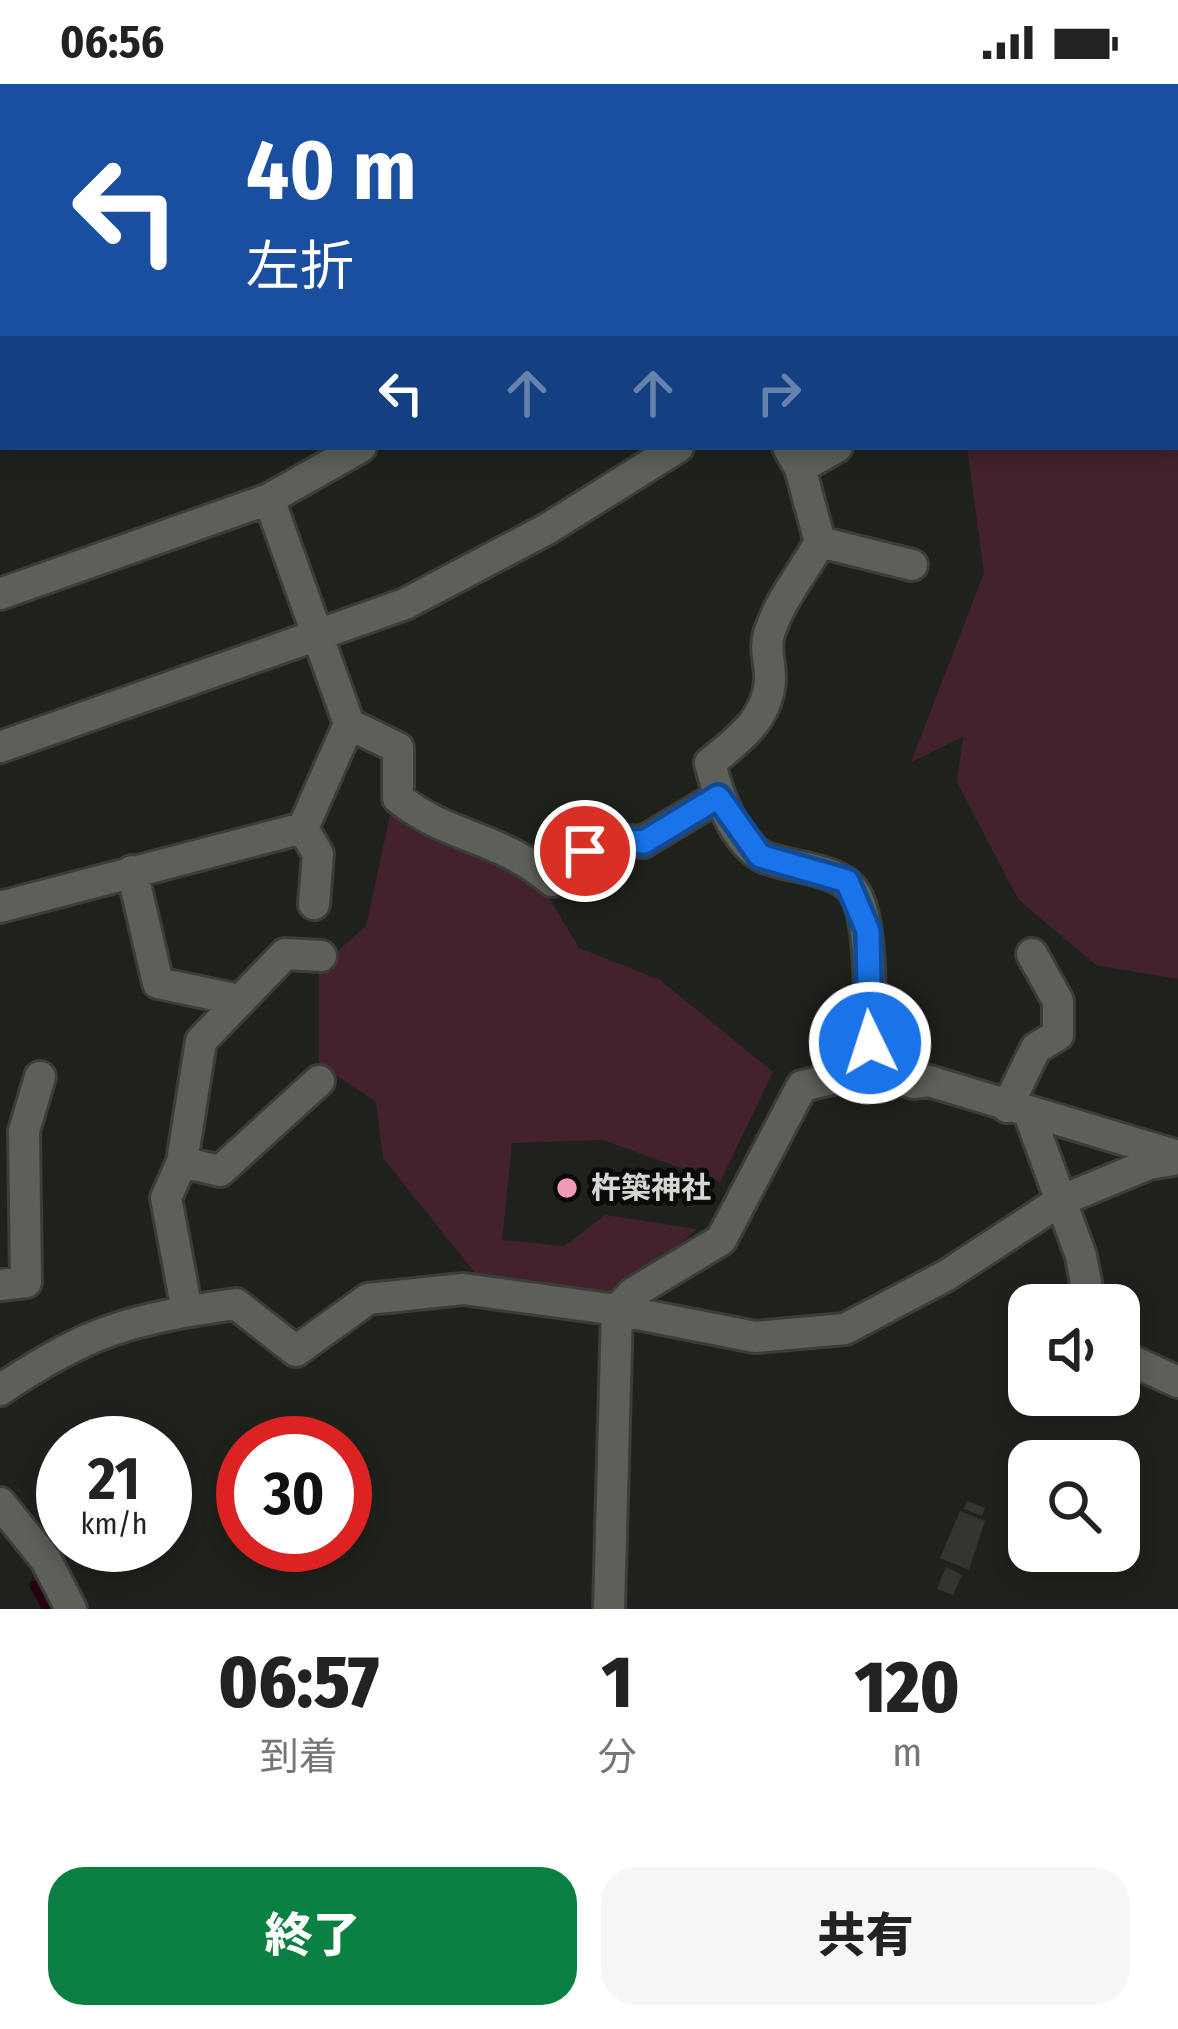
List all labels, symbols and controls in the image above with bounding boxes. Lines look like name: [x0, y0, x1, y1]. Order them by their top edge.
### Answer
text: 06:56: [60, 15, 164, 69]
text: 40 m: [246, 120, 417, 221]
icon: left: [48, 132, 204, 288]
text: 左折: [246, 235, 354, 299]
icon: left: [368, 360, 434, 426]
icon: ahead: [494, 360, 560, 426]
icon: ahead: [620, 360, 686, 426]
icon: right: [746, 360, 812, 426]
pin: [534, 800, 636, 902]
icon: arrive: [552, 818, 618, 884]
position arrow: [807, 980, 933, 1106]
place label: 杵築神社: [591, 1170, 711, 1206]
marker: 杵築神社: [554, 1175, 580, 1201]
map controls: [1008, 1284, 1140, 1572]
button: sound: [1008, 1284, 1140, 1416]
speed limit sign: 30: [216, 1416, 372, 1572]
button: search: [1008, 1440, 1140, 1572]
text: 21: [88, 1443, 140, 1515]
text: km/h: [81, 1506, 147, 1542]
text: 06:57: [218, 1640, 379, 1726]
text: 1: [601, 1640, 633, 1726]
text: 120: [855, 1645, 960, 1731]
text: m: [892, 1730, 922, 1776]
text: 到着: [260, 1734, 338, 1780]
text: 分: [598, 1734, 637, 1780]
button: 終了: [48, 1867, 577, 2005]
button: 共有: [601, 1867, 1130, 2005]

